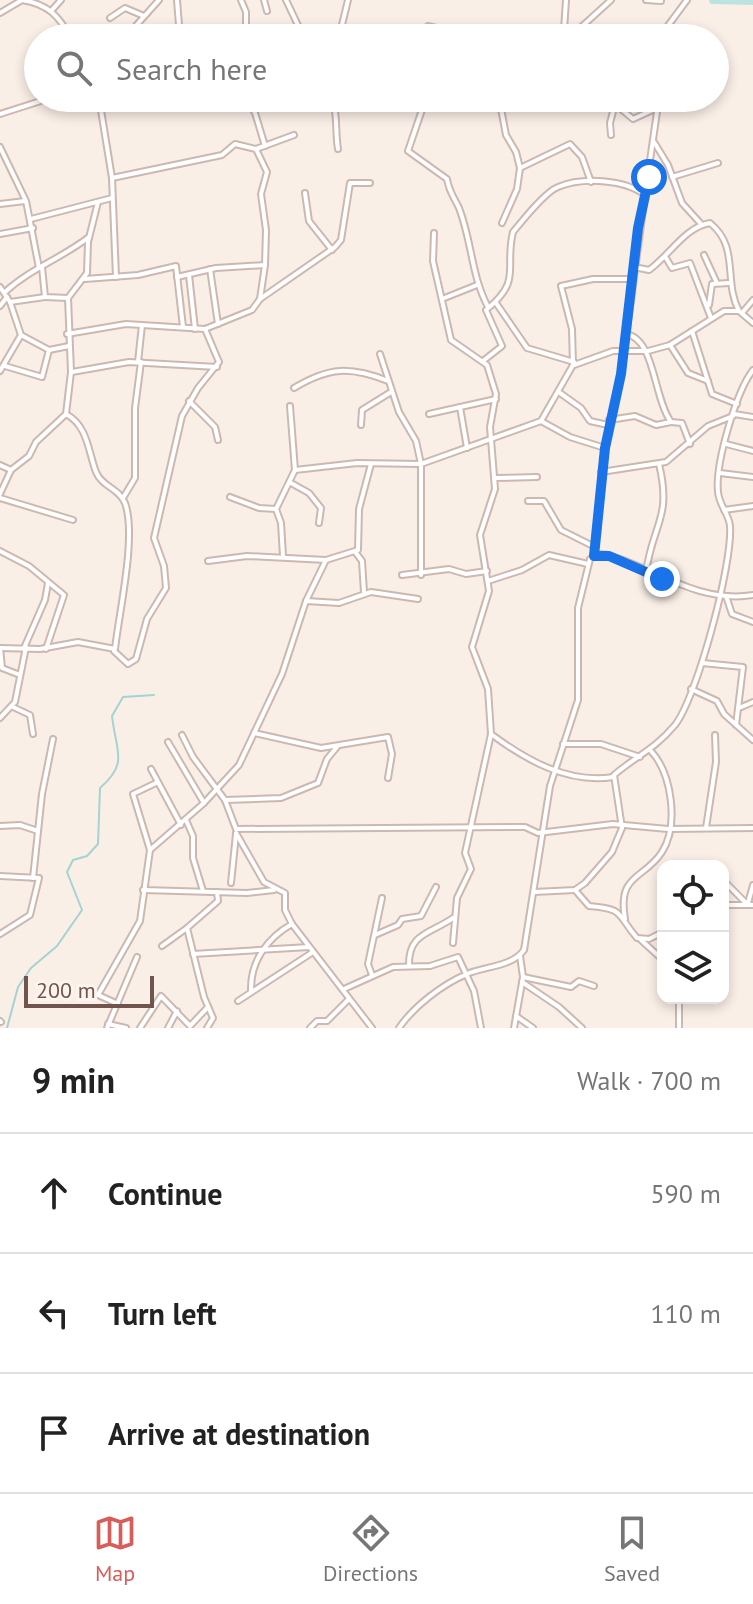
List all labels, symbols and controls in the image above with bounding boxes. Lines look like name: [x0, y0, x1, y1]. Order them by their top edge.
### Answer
search box: [24, 24, 729, 112]
icon: search: [52, 46, 96, 90]
text: Search here: [116, 49, 267, 88]
route start: [631, 159, 667, 195]
route end: [644, 561, 680, 597]
map controls: [657, 860, 729, 1004]
button: locate: [657, 860, 729, 932]
button: layers: [657, 932, 729, 1004]
scale bar: [24, 972, 154, 1008]
text: 200 m: [36, 976, 96, 1004]
text: 9 min: [32, 1058, 115, 1102]
text: Walk · 700 m: [577, 1064, 721, 1097]
icon: ahead: [32, 1171, 76, 1215]
text: Continue: [108, 1174, 222, 1213]
text: 590 m: [650, 1177, 721, 1210]
icon: left: [32, 1291, 76, 1335]
text: Turn left: [108, 1294, 216, 1333]
text: 110 m: [650, 1297, 721, 1330]
icon: arrive: [32, 1411, 76, 1455]
text: Arrive at destination: [108, 1414, 370, 1453]
tab: Map: [93, 1511, 137, 1587]
tab: Directions: [323, 1511, 418, 1587]
tab: Saved: [604, 1511, 660, 1587]

